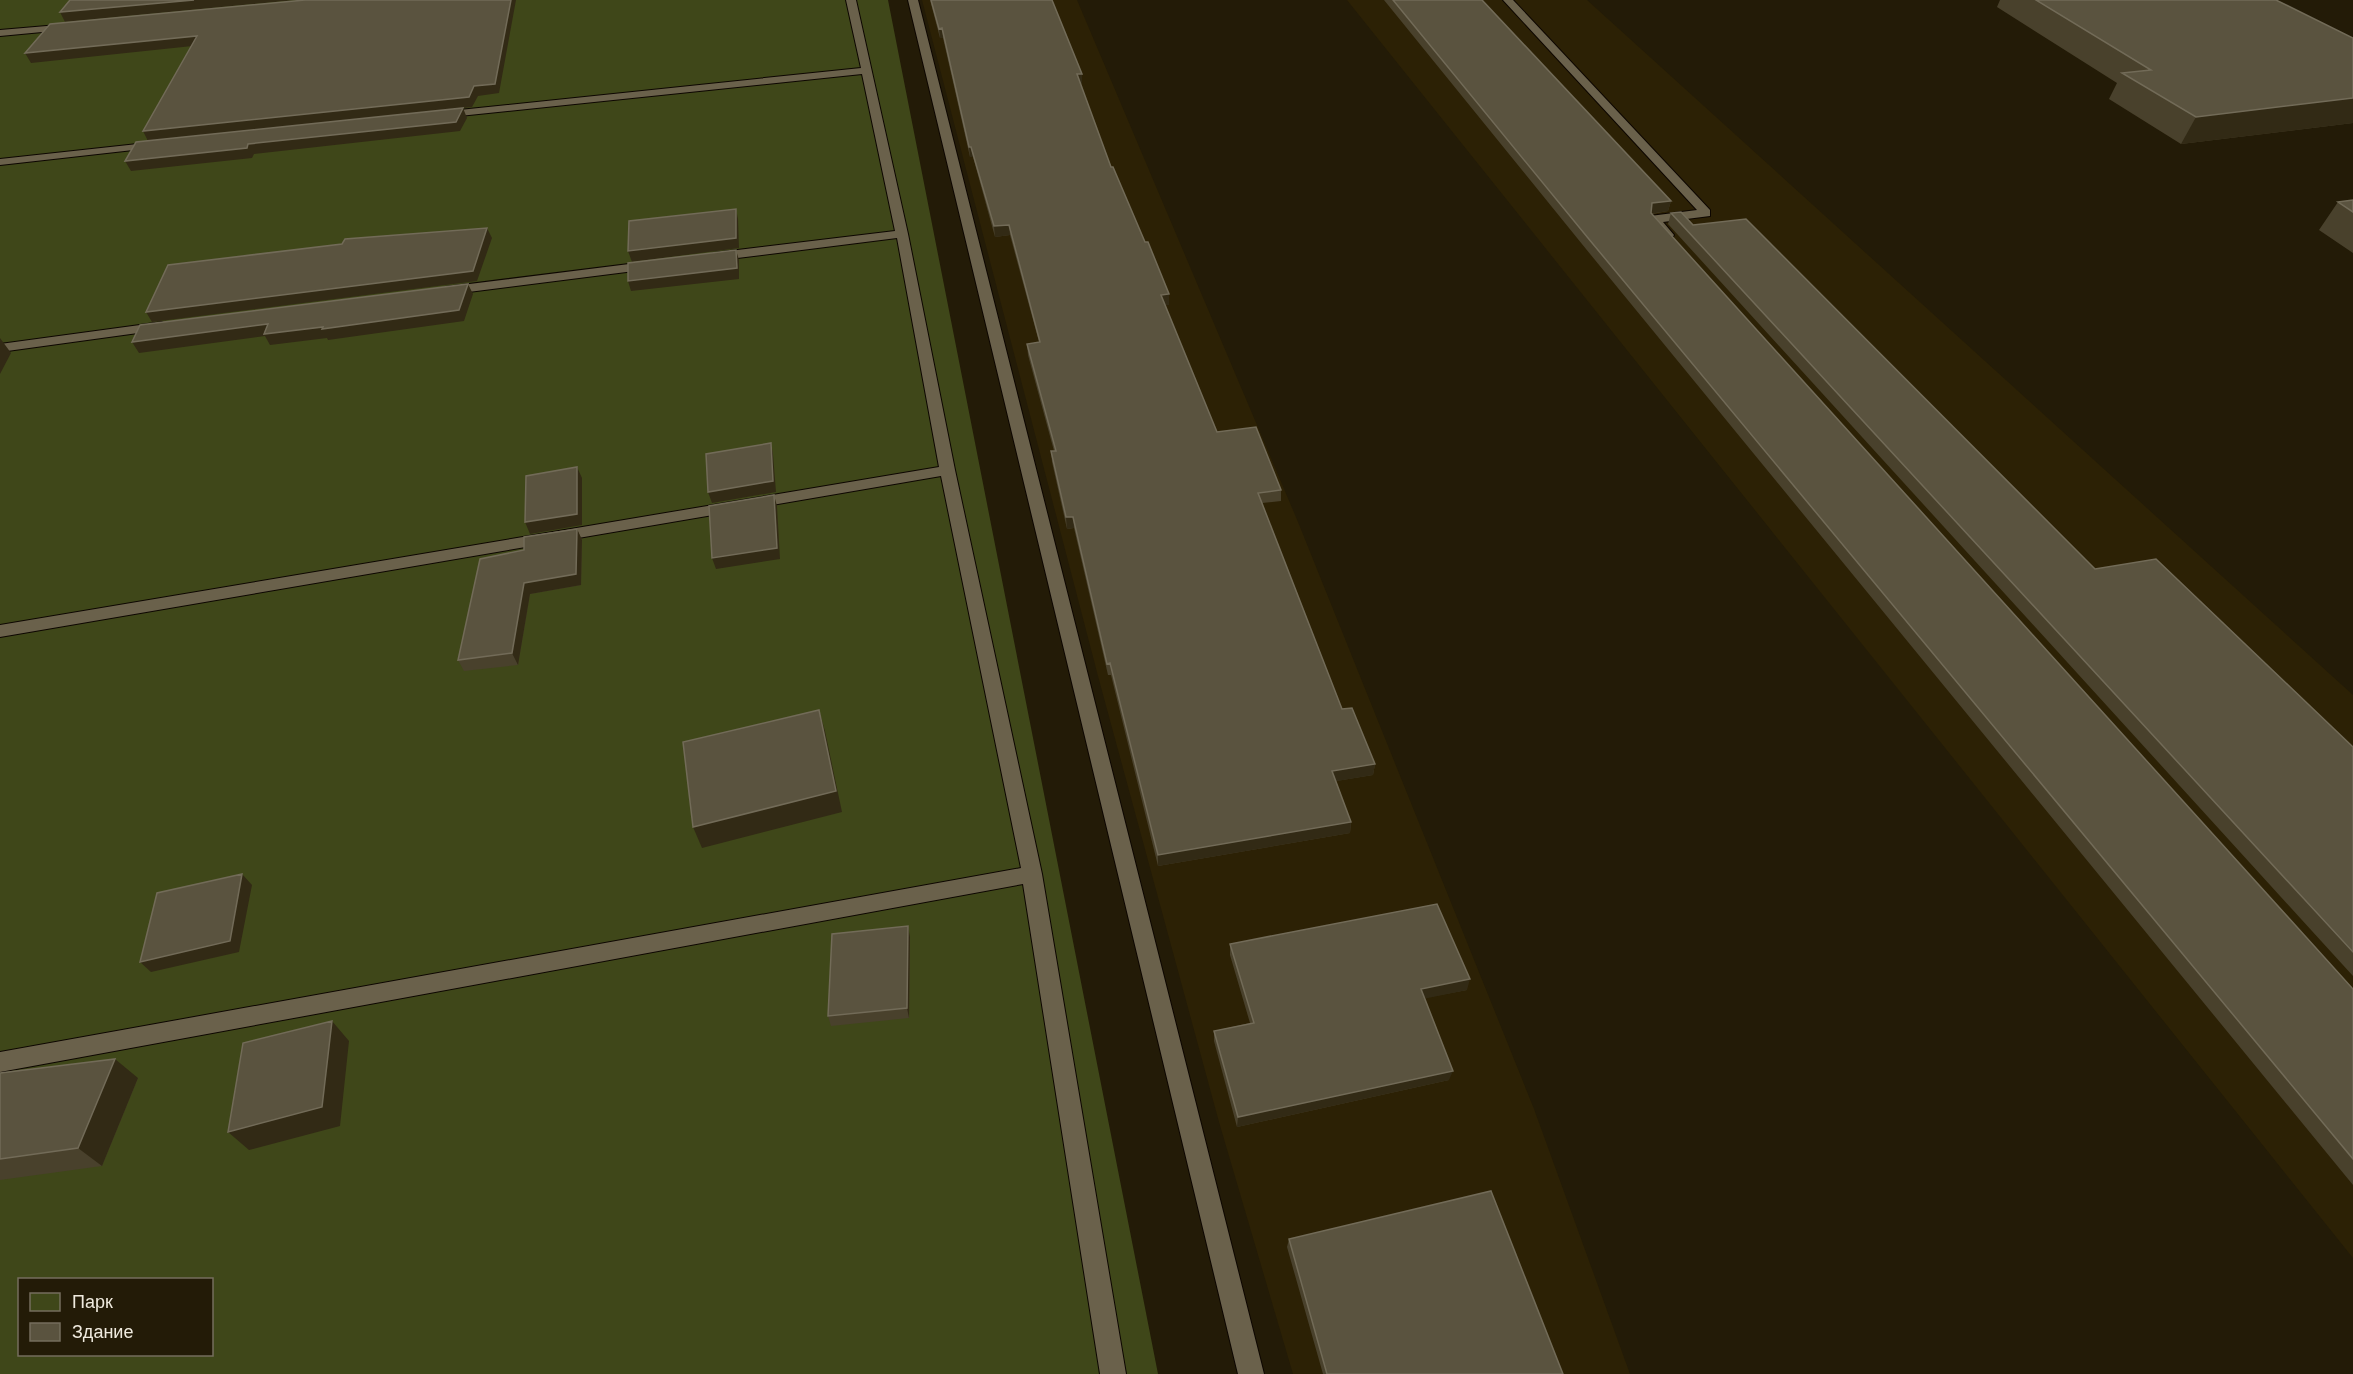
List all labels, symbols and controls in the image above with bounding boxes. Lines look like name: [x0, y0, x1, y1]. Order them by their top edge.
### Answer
legend: [18, 1278, 213, 1356]
text: Парк: [72, 1290, 113, 1312]
text: Здание: [72, 1320, 133, 1342]

